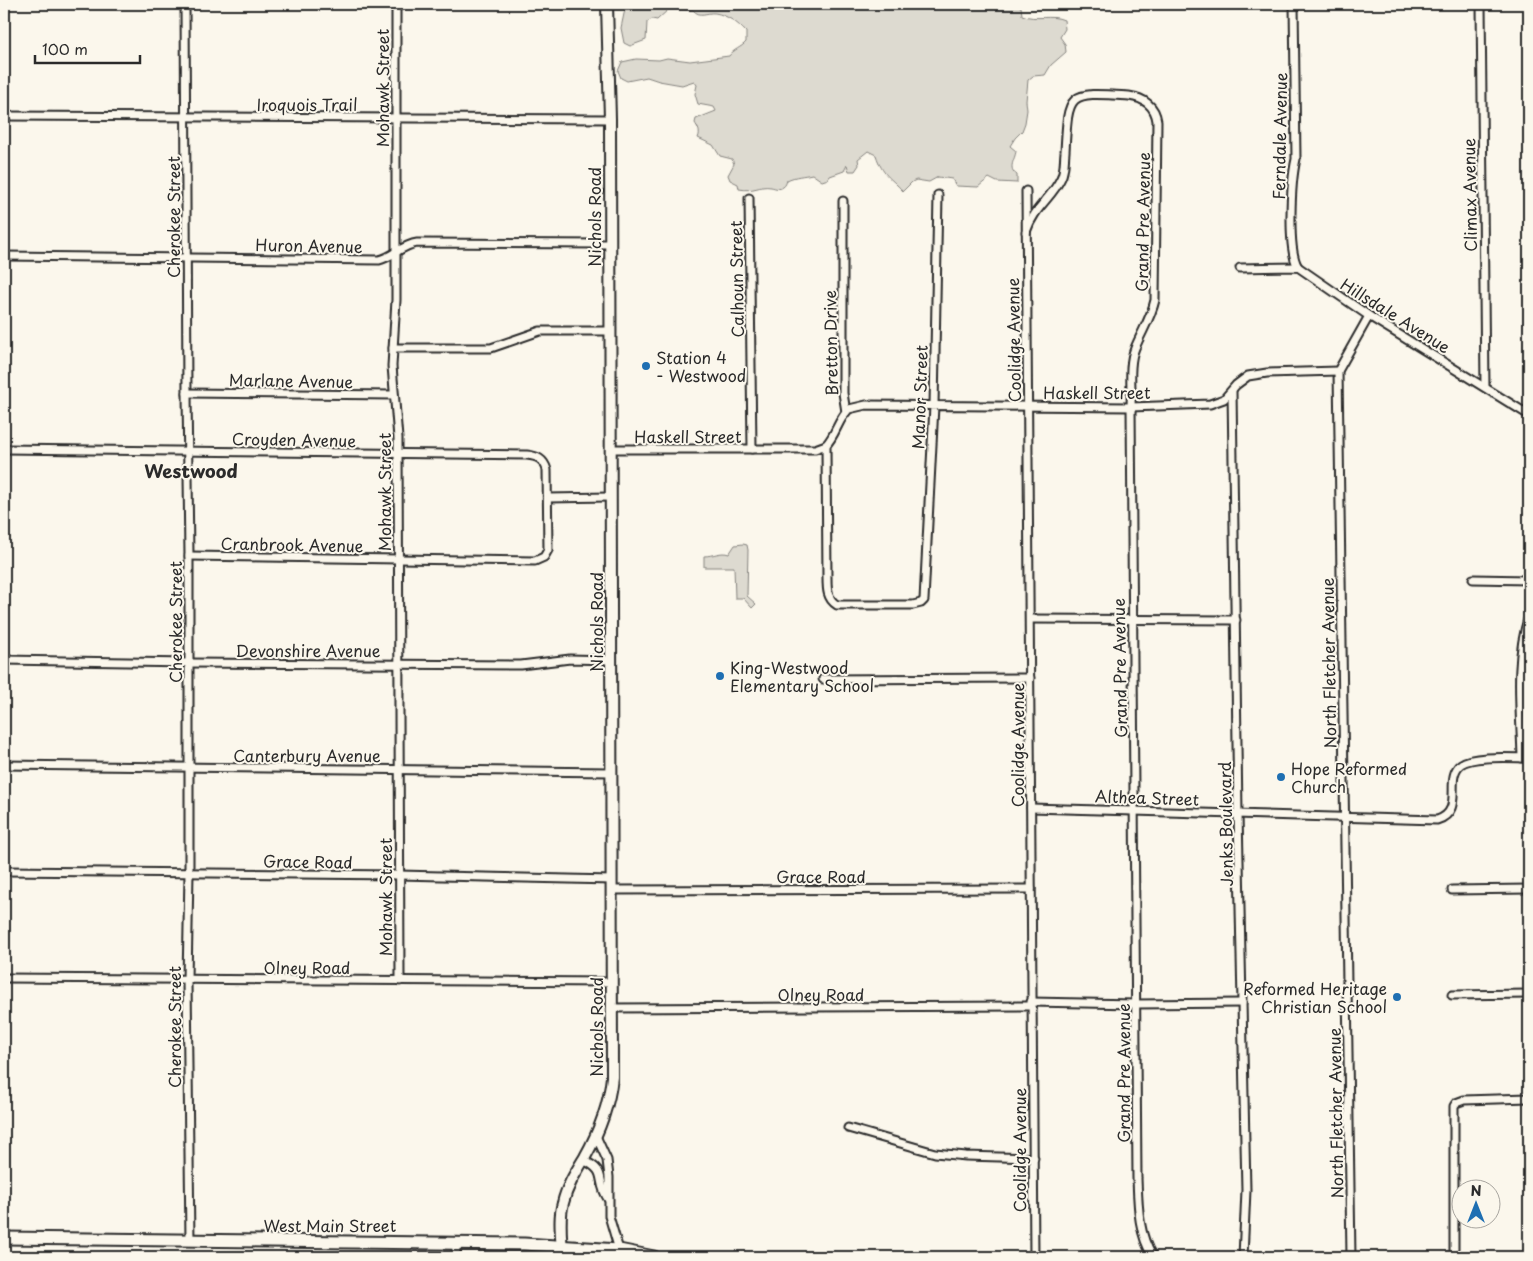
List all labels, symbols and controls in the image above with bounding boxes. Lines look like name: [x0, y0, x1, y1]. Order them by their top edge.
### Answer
street label: Mohawk Street: [370, 28, 394, 147]
scale bar: [35, 32, 140, 64]
text: 100 m: [42, 37, 88, 60]
street label: Ferndale Avenue: [1266, 72, 1292, 200]
street label: Iroquois Trail: [256, 92, 358, 116]
street label: Climax Avenue: [1456, 138, 1482, 252]
street label: Grand Pre Avenue: [1129, 152, 1155, 292]
street label: Cherokee Street: [161, 155, 185, 278]
street label: Nichols Road: [582, 167, 606, 267]
street label: Calhoun Street: [723, 220, 749, 338]
street label: Huron Avenue: [255, 232, 363, 258]
street label: Hillsdale Avenue: [1336, 272, 1456, 358]
street label: Coolidge Avenue: [1000, 277, 1026, 403]
street label: Bretton Drive: [817, 290, 843, 396]
street label: Manor Street: [905, 344, 933, 450]
place label: Station 4 - Westwood: [656, 345, 746, 387]
marker: Station 4 - Westwood: [640, 360, 652, 372]
street label: Marlane Avenue: [229, 367, 354, 393]
street label: Haskell Street: [1043, 380, 1151, 404]
street label: Haskell Street: [634, 424, 742, 448]
street label: Croyden Avenue: [232, 426, 357, 452]
street label: Mohawk Street: [372, 432, 396, 551]
district label: Westwood: [144, 457, 238, 484]
street label: Cranbrook Avenue: [220, 531, 364, 557]
street label: Cherokee Street: [163, 560, 187, 683]
street label: Nichols Road: [584, 572, 608, 672]
street label: North Fletcher Avenue: [1315, 577, 1341, 749]
street label: Grand Pre Avenue: [1106, 598, 1132, 738]
street label: Devonshire Avenue: [236, 638, 381, 662]
place label: King-Westwood Elementary School: [730, 655, 874, 697]
marker: King-Westwood Elementary School: [714, 670, 726, 682]
street label: Coolidge Avenue: [1005, 682, 1029, 807]
street label: Canterbury Avenue: [233, 743, 381, 767]
place label: Hope Reformed Church: [1291, 756, 1407, 798]
street label: Jenks Boulevard: [1212, 761, 1238, 887]
marker: Hope Reformed Church: [1275, 771, 1287, 783]
street label: Althea Street: [1095, 783, 1199, 811]
street label: Mohawk Street: [373, 837, 397, 956]
street label: Grace Road: [263, 848, 353, 874]
street label: Grace Road: [776, 864, 866, 888]
street label: Olney Road: [264, 955, 350, 979]
street label: Cherokee Street: [162, 965, 186, 1088]
place label: Reformed Heritage Christian School: [1243, 976, 1387, 1018]
street label: Nichols Road: [584, 977, 608, 1077]
street label: Olney Road: [778, 982, 864, 1006]
marker: Reformed Heritage Christian School: [1391, 991, 1403, 1003]
street label: Grand Pre Avenue: [1111, 1003, 1135, 1143]
street label: North Fletcher Avenue: [1322, 1027, 1348, 1199]
street label: Coolidge Avenue: [1007, 1087, 1031, 1212]
north arrow: [1450, 1178, 1500, 1228]
text: N: [1470, 1180, 1482, 1201]
street label: West Main Street: [264, 1213, 397, 1237]

